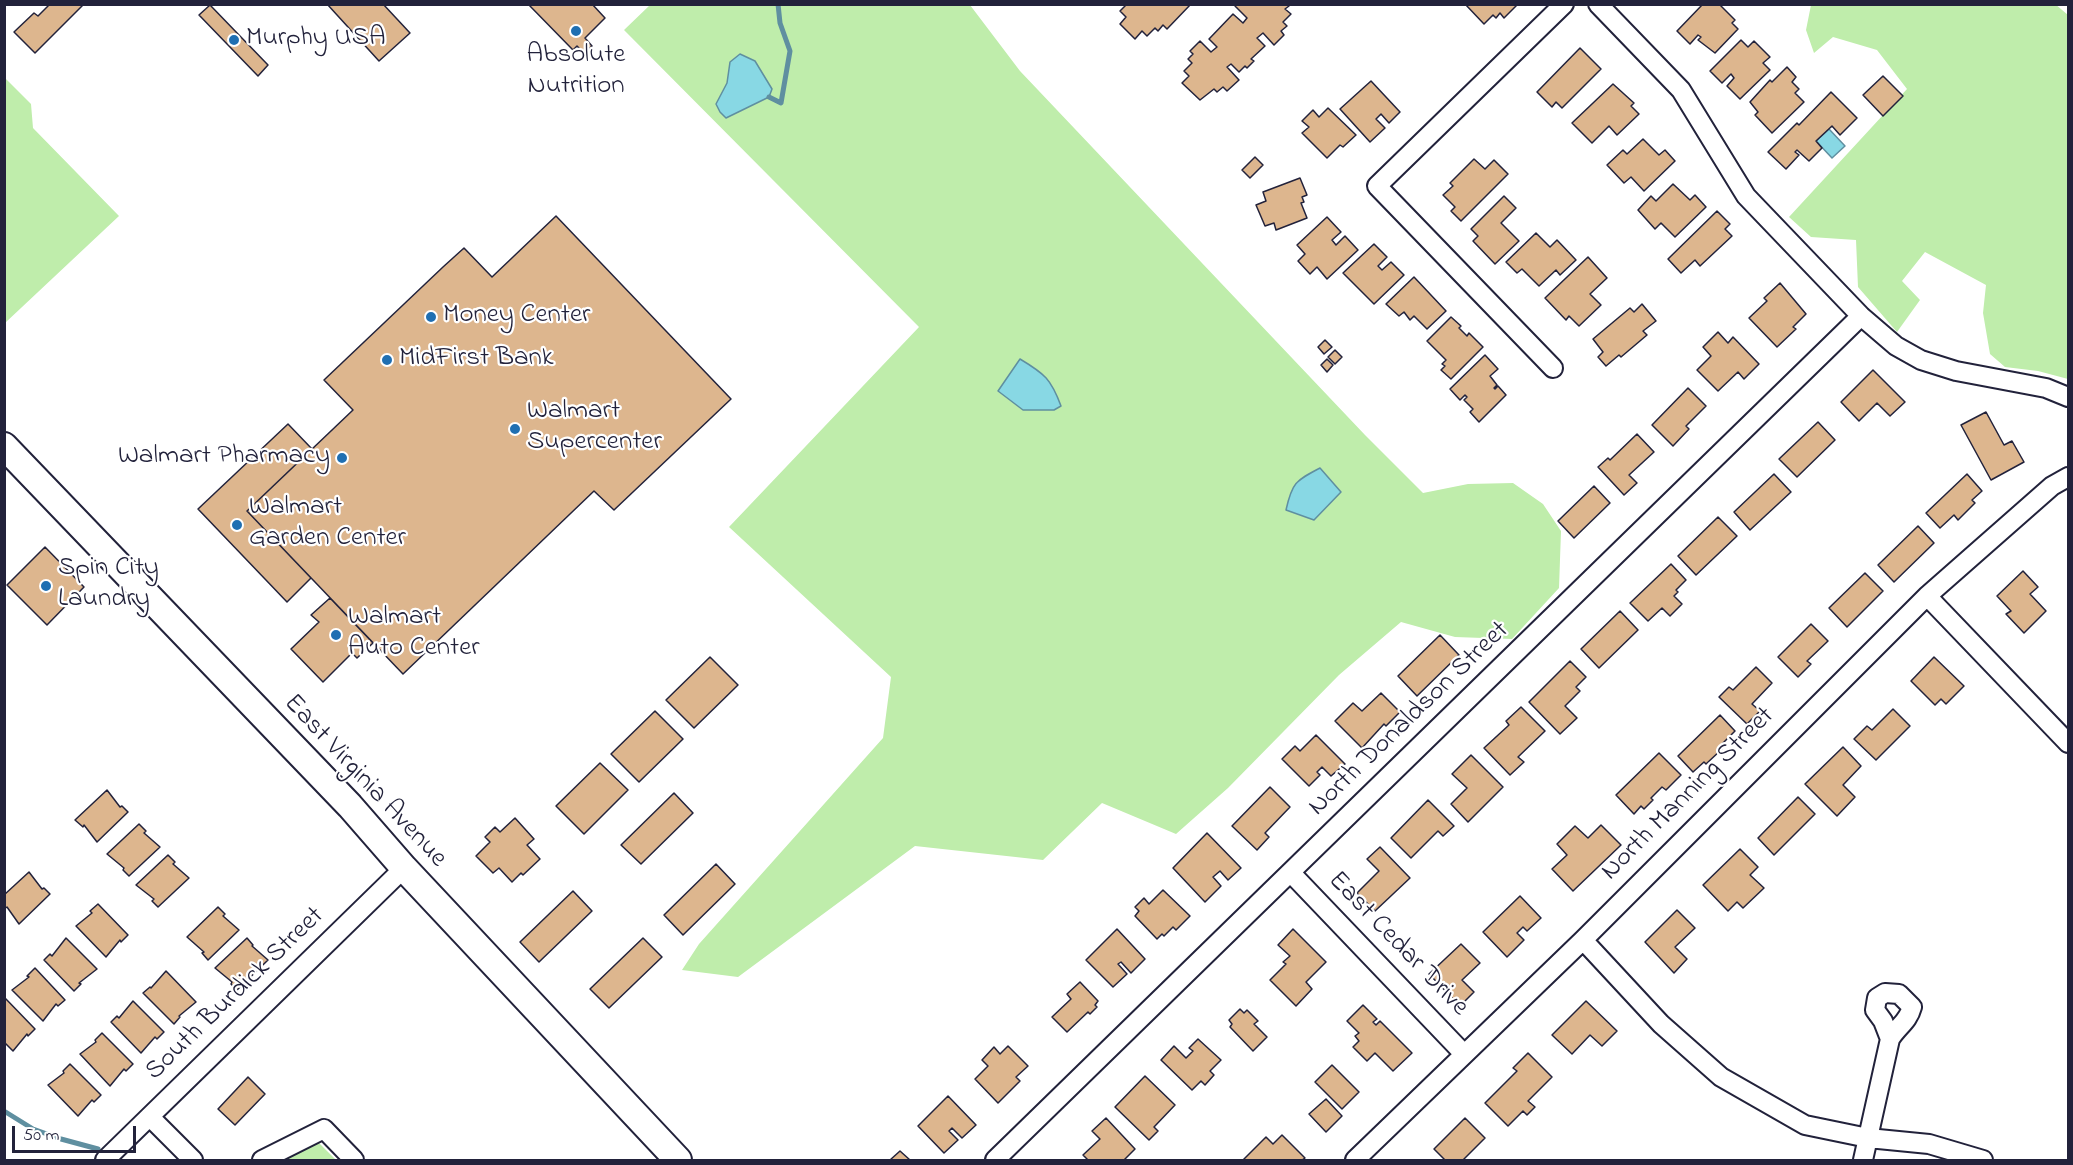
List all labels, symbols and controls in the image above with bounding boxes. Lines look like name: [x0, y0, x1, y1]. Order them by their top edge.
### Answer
place label: Murphy USA: [246, 24, 386, 56]
marker: Absolute Nutrition: [569, 24, 583, 38]
marker: Murphy USA: [227, 33, 241, 47]
place label: Absolute Nutrition: [527, 41, 625, 104]
place label: Money Center: [443, 301, 590, 333]
marker: Money Center: [424, 310, 438, 324]
place label: MidFirst Bank: [399, 344, 554, 376]
marker: MidFirst Bank: [380, 353, 394, 367]
place label: Walmart Supercenter: [527, 397, 662, 460]
marker: Walmart Supercenter: [508, 422, 522, 436]
place label: Walmart Pharmacy: [118, 442, 330, 474]
marker: Walmart Pharmacy: [335, 451, 349, 465]
place label: Walmart Garden Center: [249, 493, 406, 556]
marker: Walmart Garden Center: [230, 518, 244, 532]
place label: Spin City Laundry: [58, 554, 159, 617]
marker: Spin City Laundry: [39, 579, 53, 593]
place label: Walmart Auto Center: [348, 603, 480, 666]
street label: North Donaldson Street: [1303, 616, 1517, 824]
marker: Walmart Auto Center: [329, 628, 343, 642]
street label: East Virginia Avenue: [275, 689, 453, 875]
street label: North Manning Street: [1596, 702, 1782, 888]
street label: East Cedar Drive: [1320, 866, 1474, 1024]
street label: South Burdick Street: [140, 901, 332, 1089]
scale bar: [15, 1114, 140, 1152]
text: 50 m: [23, 1123, 60, 1149]

